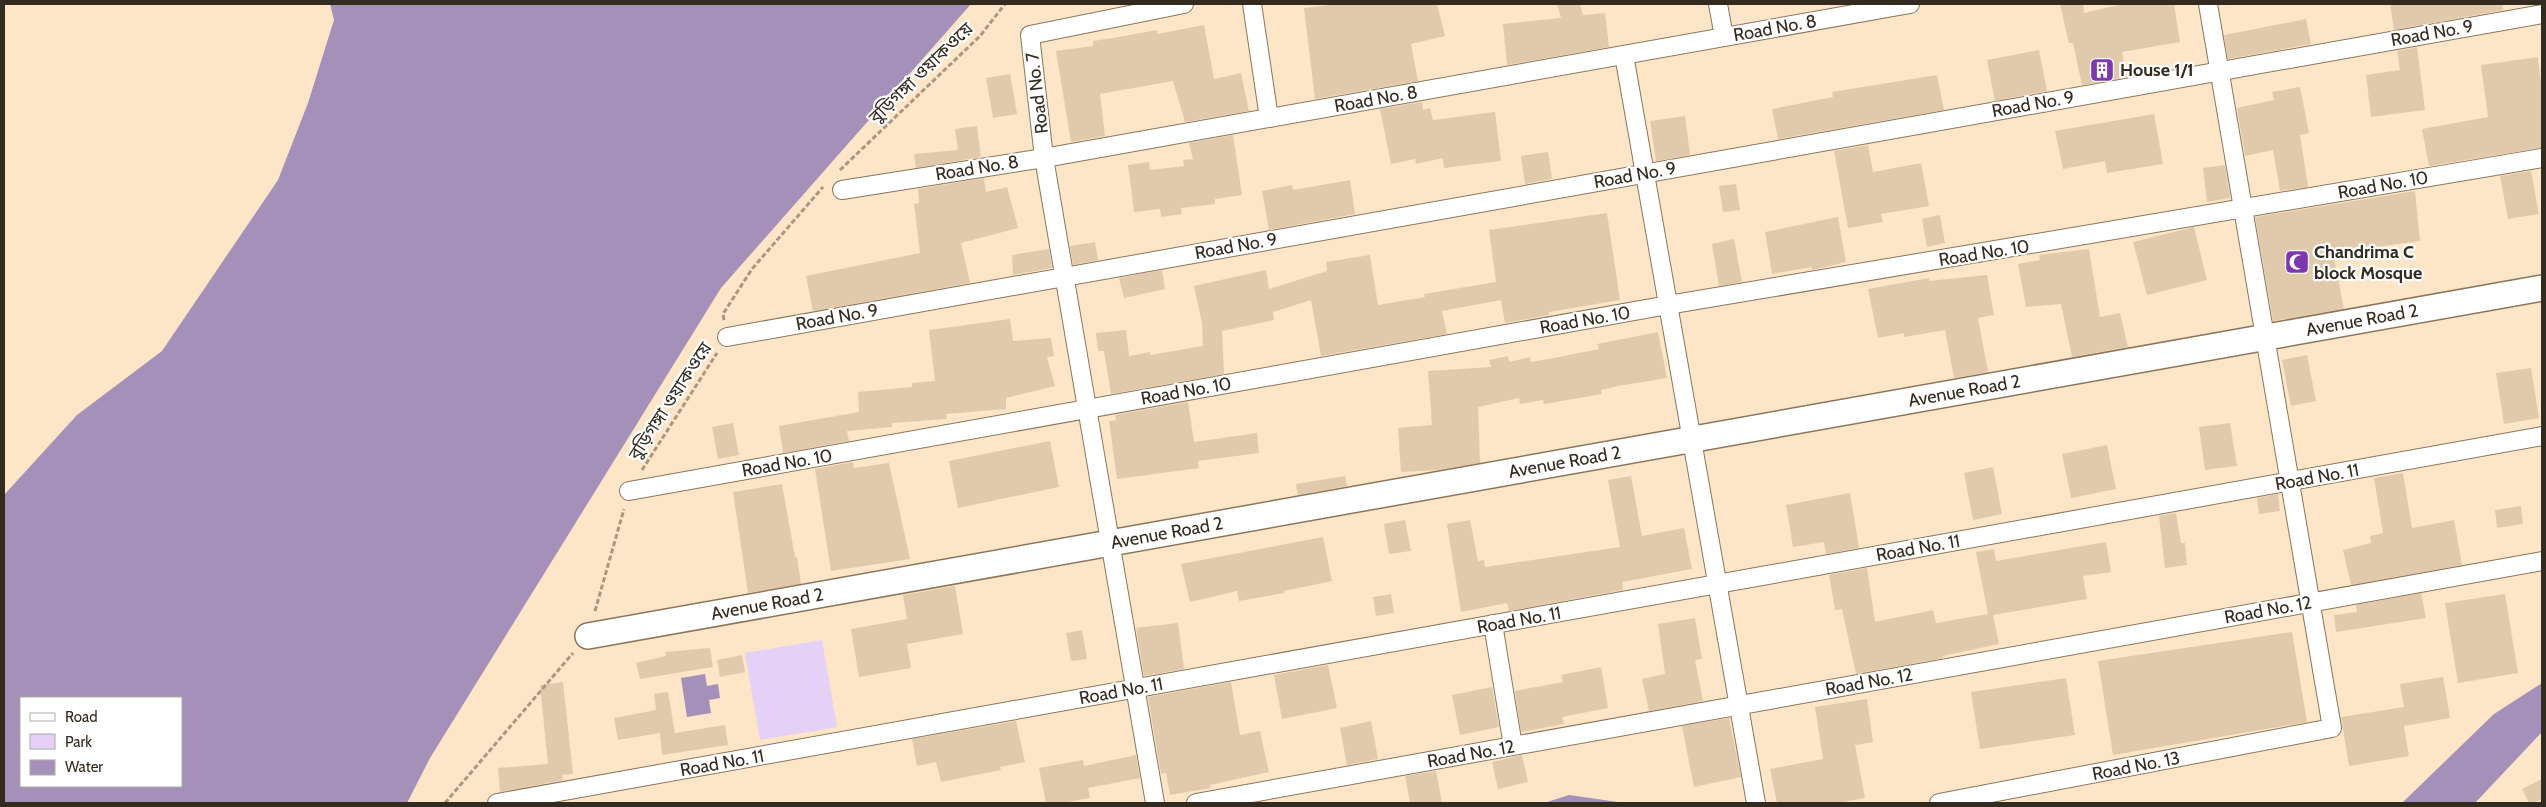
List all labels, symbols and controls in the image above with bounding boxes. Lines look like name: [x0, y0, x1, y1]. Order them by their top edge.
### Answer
street label: Road No. 8: [1732, 10, 1818, 46]
street label: Road No. 9: [2389, 15, 2475, 51]
street label: বুড়িগঙ্গা ওয়াকওয়ে: [864, 17, 978, 129]
street label: Road No. 7: [1021, 51, 1053, 135]
building icon: House 1/1: [2089, 57, 2115, 83]
place label: House 1/1: [2120, 59, 2194, 81]
street label: Road No. 8: [1333, 81, 1419, 117]
street label: Road No. 9: [1990, 86, 2076, 122]
street label: Road No. 8: [934, 151, 1020, 185]
street label: Road No. 9: [1592, 157, 1678, 193]
street label: Road No. 10: [2336, 166, 2430, 204]
street label: Road No. 9: [1193, 228, 1279, 264]
street label: Road No. 10: [1937, 235, 2031, 271]
place label: Chandrima C block Mosque: [2314, 241, 2422, 284]
mosque icon: Chandrima C block Mosque: [2284, 249, 2310, 275]
street label: Road No. 9: [794, 299, 880, 335]
street label: Avenue Road 2: [2304, 299, 2420, 341]
street label: Road No. 10: [1538, 301, 1632, 339]
street label: বুড়িগঙ্গা ওয়াকওয়ে: [623, 337, 717, 465]
street label: Avenue Road 2: [1906, 370, 2022, 412]
street label: Road No. 10: [1139, 372, 1233, 410]
street label: Avenue Road 2: [1507, 441, 1623, 483]
street label: Road No. 10: [740, 444, 834, 482]
street label: Road No. 11: [2273, 459, 2361, 495]
street label: Avenue Road 2: [1109, 512, 1225, 554]
street label: Road No. 11: [1874, 530, 1962, 566]
street label: Avenue Road 2: [709, 583, 825, 625]
street label: Road No. 12: [2223, 591, 2313, 629]
street label: Road No. 11: [1475, 602, 1563, 638]
street label: Road No. 12: [1824, 663, 1914, 701]
street label: Road No. 11: [1077, 673, 1165, 709]
legend: [20, 697, 182, 787]
text: Road: [65, 708, 98, 726]
text: Park: [65, 733, 92, 751]
street label: Road No. 12: [1426, 735, 1516, 773]
street label: Road No. 11: [678, 745, 766, 781]
street label: Road No. 13: [2090, 747, 2182, 785]
text: Water: [65, 758, 103, 776]

